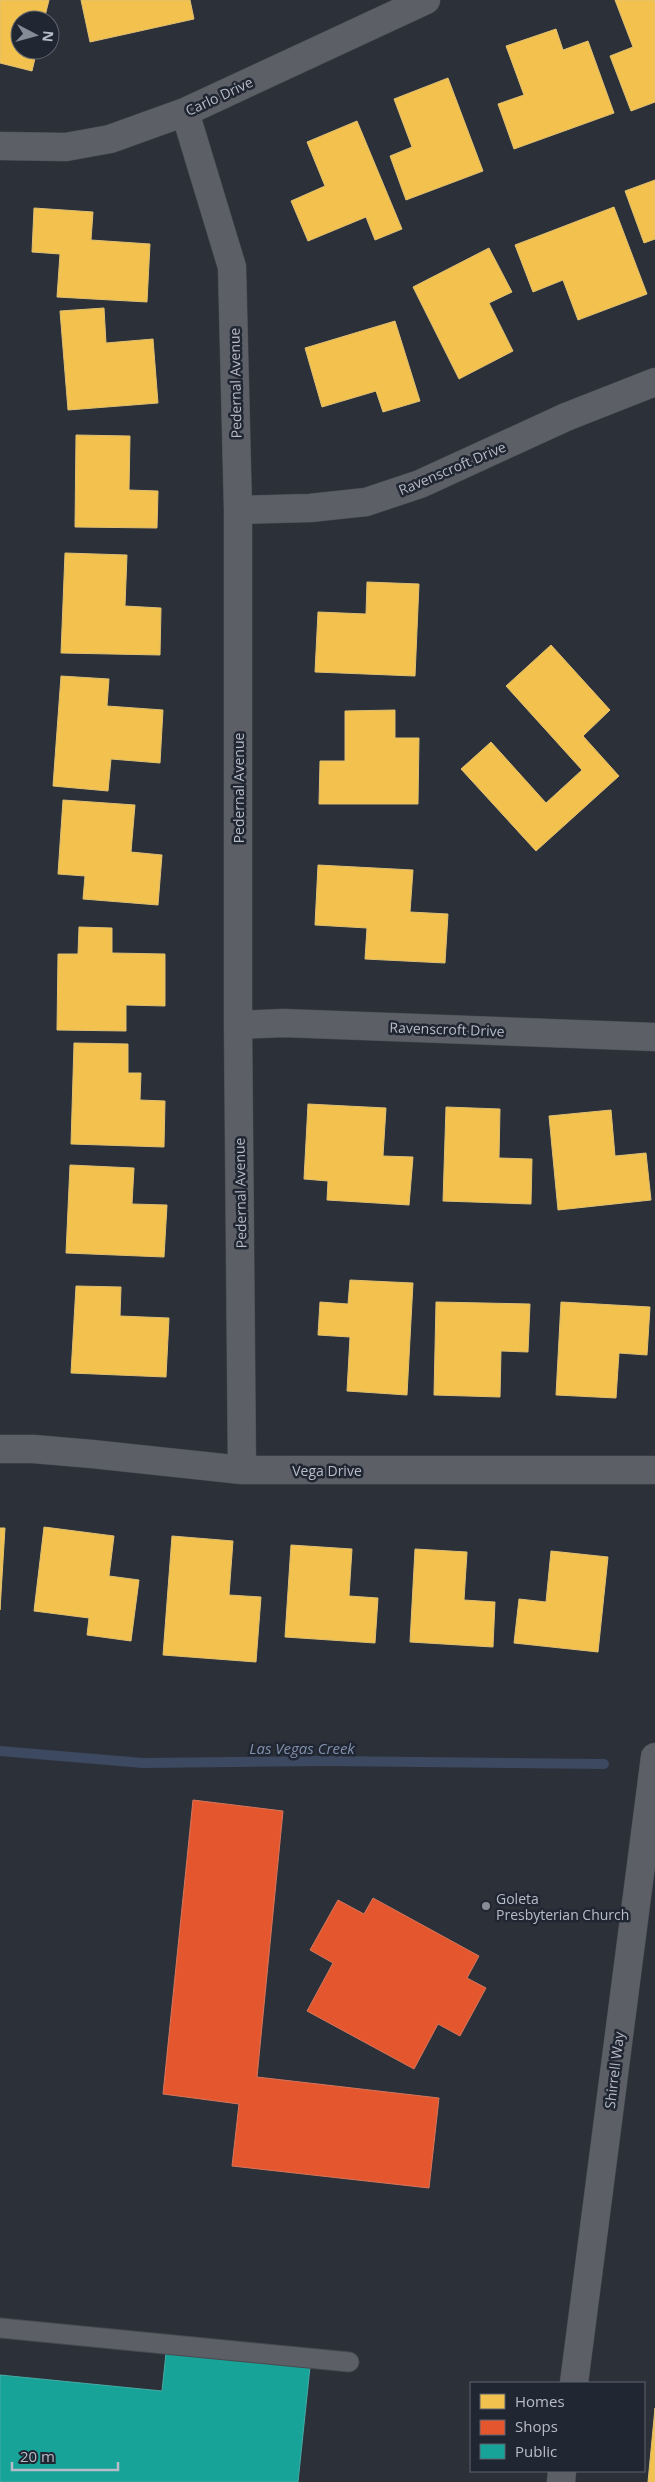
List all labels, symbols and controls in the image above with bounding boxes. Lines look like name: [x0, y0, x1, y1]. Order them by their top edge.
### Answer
north arrow: [10, 10, 60, 60]
text: N: [38, 30, 58, 43]
street label: Carlo Drive: [182, 72, 256, 120]
street label: Pedernal Avenue: [225, 327, 245, 439]
street label: Ravenscroft Drive: [395, 437, 509, 499]
street label: Pedernal Avenue: [229, 733, 248, 843]
street label: Ravenscroft Drive: [389, 1017, 505, 1041]
street label: Pedernal Avenue: [230, 1137, 250, 1249]
street label: Vega Drive: [292, 1461, 362, 1480]
water label: Las Vegas Creek: [249, 1738, 355, 1758]
place label: Goleta Presbyterian Church: [496, 1889, 629, 1924]
marker: Goleta Presbyterian Church: [480, 1900, 492, 1912]
street label: Shirrell Way: [600, 2029, 628, 2110]
legend: [470, 2382, 645, 2472]
text: Homes: [515, 2391, 565, 2411]
text: Shops: [515, 2416, 558, 2436]
scale bar: [12, 2440, 119, 2472]
text: Public: [515, 2441, 557, 2461]
text: 20 m: [20, 2446, 55, 2466]

